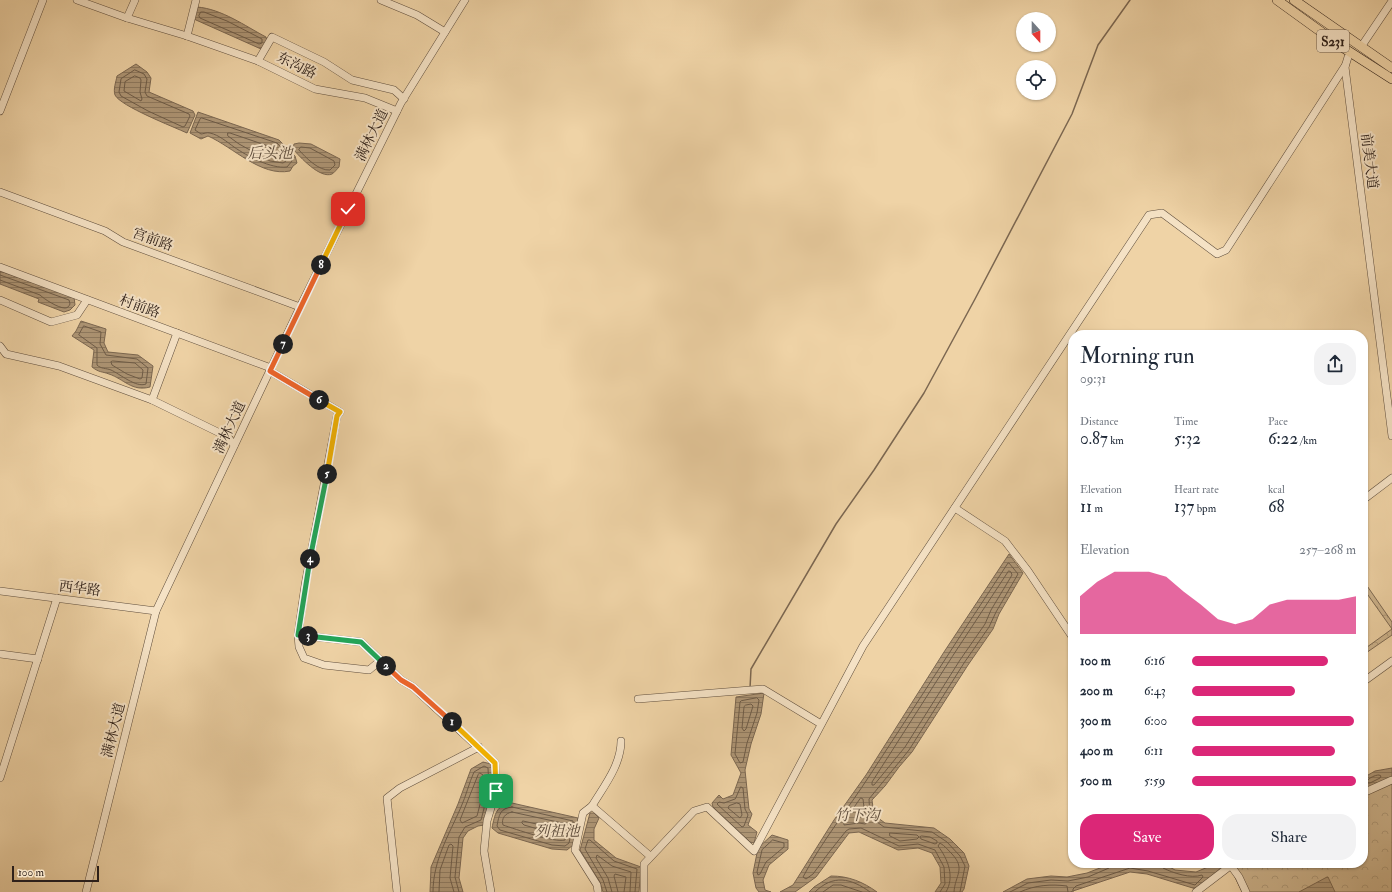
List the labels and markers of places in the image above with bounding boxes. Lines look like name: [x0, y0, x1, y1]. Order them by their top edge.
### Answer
pin: [331, 192, 365, 226]
pin: 8: [311, 255, 331, 275]
pin: 7: [273, 334, 293, 354]
pin: 6: [309, 390, 329, 410]
pin: 5: [317, 464, 337, 484]
pin: 4: [300, 549, 320, 569]
pin: 3: [298, 626, 318, 646]
pin: 2: [376, 656, 396, 676]
pin: 1: [442, 712, 462, 732]
pin: [479, 774, 513, 808]

